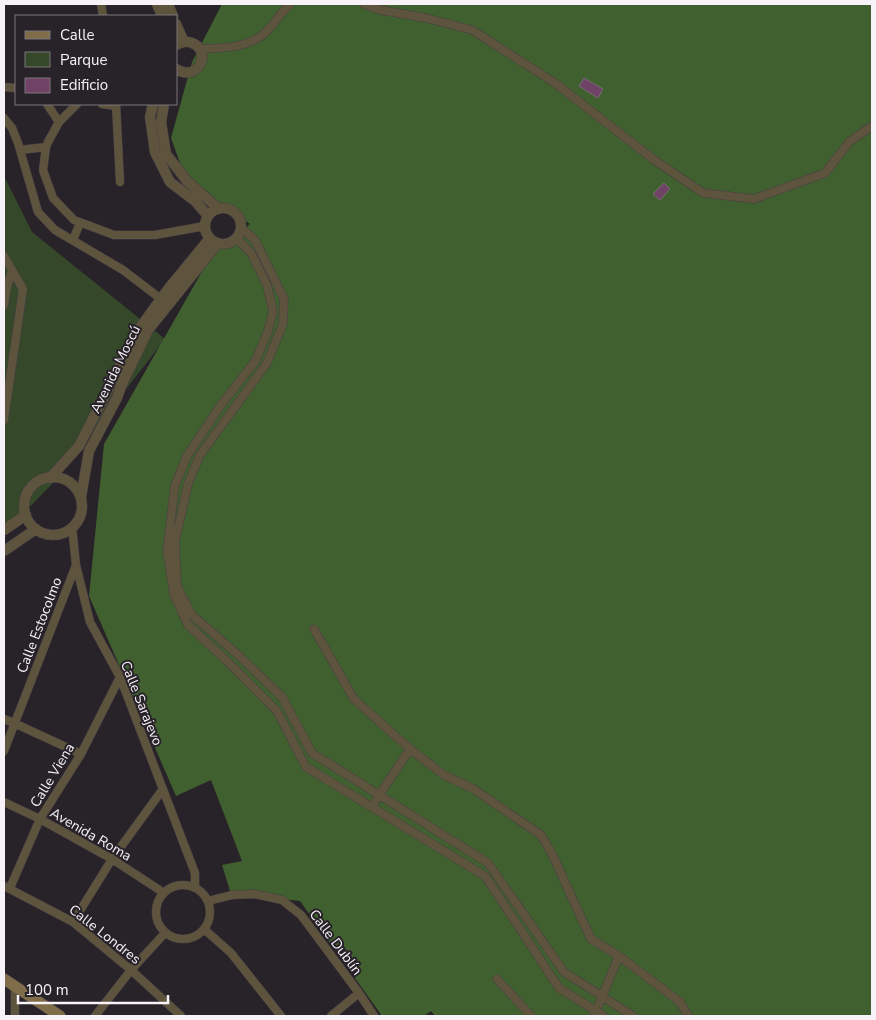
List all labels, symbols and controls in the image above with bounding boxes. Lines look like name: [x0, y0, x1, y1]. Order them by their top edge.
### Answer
legend: [15, 15, 178, 105]
text: Calle: [60, 25, 95, 45]
text: Parque: [60, 50, 108, 70]
text: Edificio: [60, 75, 108, 95]
street label: Avenida Moscú: [86, 322, 145, 416]
street label: Calle Estocolmo: [12, 574, 67, 676]
street label: Calle Sarajevo: [116, 658, 167, 749]
street label: Calle Viena: [26, 740, 79, 811]
street label: Avenida Roma: [47, 803, 135, 865]
street label: Calle Londres: [65, 900, 145, 969]
street label: Calle Dublín: [305, 906, 367, 979]
scale bar: [18, 972, 168, 1004]
text: 100 m: [25, 980, 69, 1000]

